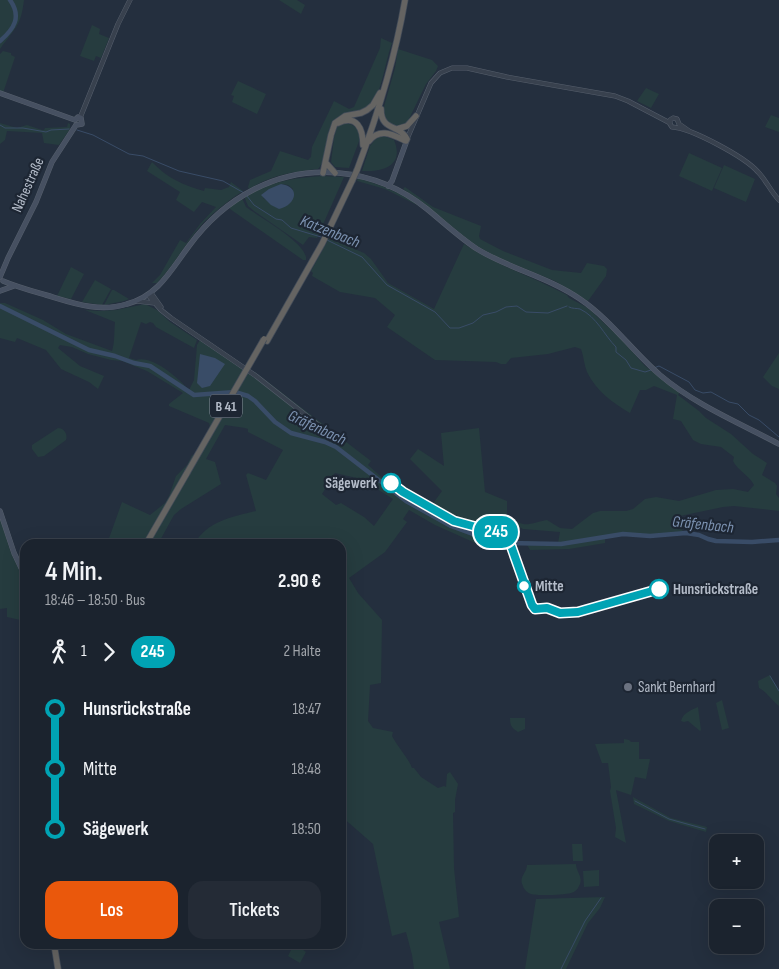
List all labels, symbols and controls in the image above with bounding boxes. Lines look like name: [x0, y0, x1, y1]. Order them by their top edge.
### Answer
street label: Nahestraße: [8, 155, 48, 215]
water label: Katzenbach: [297, 211, 363, 253]
road number: B 41: [210, 394, 242, 418]
water label: Gräfenbach: [285, 406, 349, 450]
marker: Sägewerk: [381, 473, 401, 493]
place label: Sägewerk: [325, 474, 378, 493]
water label: Gräfenbach: [671, 512, 735, 538]
line badge: 245: [467, 516, 525, 548]
text: 245: [484, 521, 508, 542]
text: 4 Min.: [45, 555, 103, 588]
text: 2.90 €: [278, 570, 321, 593]
place label: Mitte: [535, 577, 564, 596]
marker: Mitte: [517, 579, 531, 593]
marker: Hunsrückstraße: [649, 579, 669, 599]
place label: Hunsrückstraße: [673, 580, 758, 599]
text: 18:46 – 18:50 · Bus: [45, 591, 145, 610]
icon: walk: [45, 638, 73, 666]
icon: forward: [95, 638, 123, 666]
text: 245: [141, 641, 165, 662]
text: 1: [81, 642, 87, 661]
text: 2 Halte: [283, 642, 321, 661]
place label: Sankt Bernhard: [638, 678, 715, 697]
marker: Sankt Bernhard: [622, 681, 634, 693]
text: Hunsrückstraße: [83, 698, 191, 721]
text: 18:47: [292, 700, 321, 719]
text: Mitte: [83, 758, 117, 781]
text: 18:48: [292, 760, 321, 779]
text: Sägewerk: [83, 818, 149, 841]
text: 18:50: [292, 820, 321, 839]
map controls: [709, 834, 764, 954]
button: +: [709, 834, 764, 889]
button: Los: [45, 881, 178, 939]
button: Tickets: [188, 881, 321, 939]
button: −: [709, 899, 764, 954]

